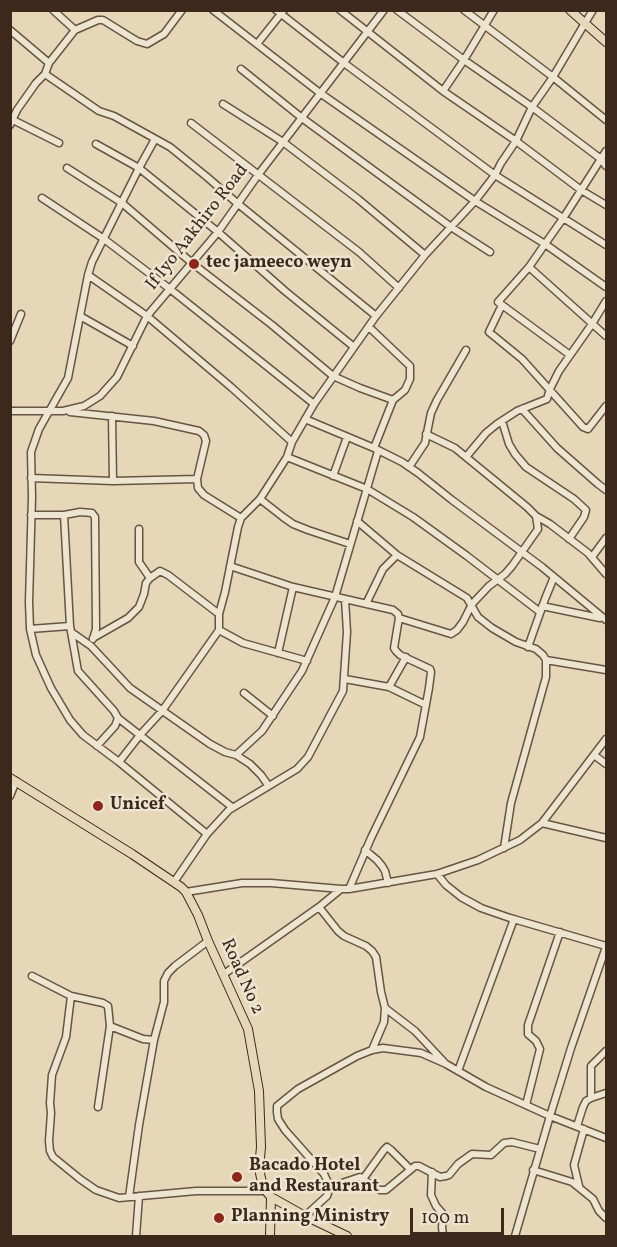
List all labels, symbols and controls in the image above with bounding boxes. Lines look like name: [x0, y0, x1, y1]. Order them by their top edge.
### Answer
street label: If Iyo Aakhiro Road: [142, 161, 254, 295]
place label: tec jameeco weyn: [206, 253, 352, 275]
marker: tec jameeco weyn: [187, 257, 201, 271]
place label: Unicef: [110, 795, 165, 817]
marker: Unicef: [91, 799, 105, 813]
street label: Road No 2: [215, 936, 267, 1018]
place label: Bacado Hotel and Restaurant: [249, 1156, 379, 1198]
marker: Bacado Hotel and Restaurant: [230, 1170, 244, 1184]
scale bar: [413, 1196, 508, 1234]
text: 100 m: [421, 1206, 470, 1231]
place label: Planning Ministry: [231, 1207, 389, 1229]
marker: Planning Ministry: [212, 1211, 226, 1225]

